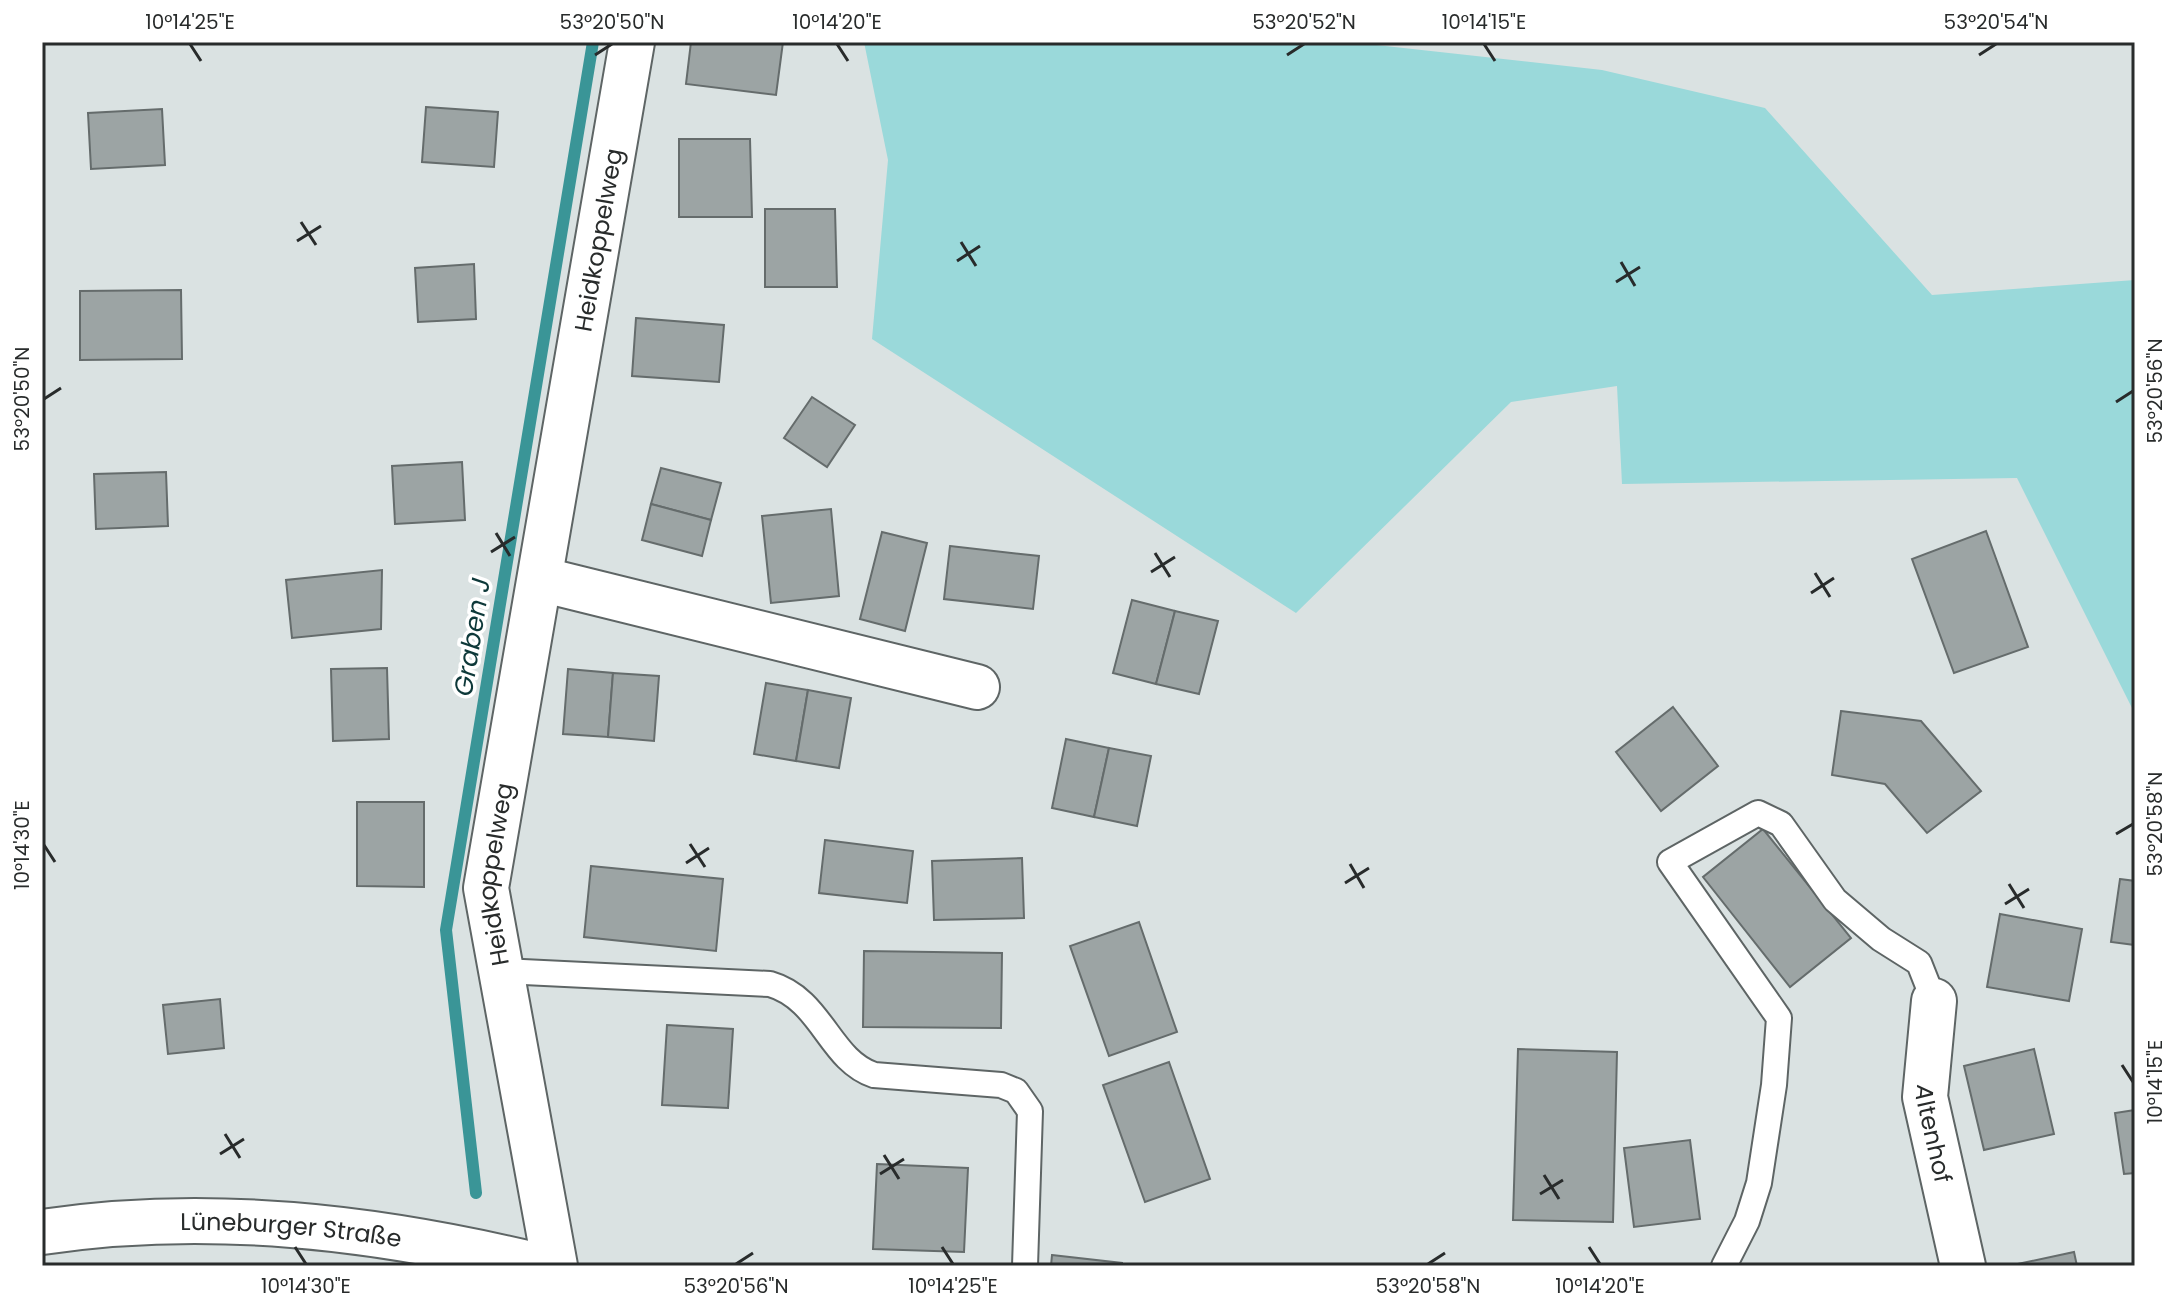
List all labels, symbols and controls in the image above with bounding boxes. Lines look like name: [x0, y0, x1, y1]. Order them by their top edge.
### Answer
text: 10°14'25"E: [145, 8, 235, 36]
text: 53°20'50"N: [560, 8, 664, 36]
text: 10°14'20"E: [792, 8, 882, 36]
text: 53°20'52"N: [1252, 8, 1356, 36]
text: 10°14'15"E: [1442, 8, 1526, 36]
text: 53°20'54"N: [1944, 8, 2048, 36]
street label: Heidkoppelweg: [566, 146, 630, 334]
text: 53°20'56"N: [2141, 339, 2169, 443]
text: 53°20'50"N: [8, 347, 36, 451]
water label: Graben J: [445, 575, 499, 699]
text: 53°20'58"N: [2141, 772, 2169, 876]
street label: Heidkoppelweg: [469, 780, 520, 969]
text: 10°14'30"E: [8, 800, 36, 890]
text: 10°14'15"E: [2141, 1040, 2169, 1124]
street label: Altenhof: [1908, 1083, 1960, 1186]
street label: Lüneburger Straße: [180, 1204, 404, 1255]
text: 10°14'30"E: [261, 1272, 351, 1300]
text: 53°20'56"N: [684, 1272, 788, 1300]
text: 10°14'25"E: [908, 1272, 998, 1300]
text: 53°20'58"N: [1376, 1272, 1480, 1300]
text: 10°14'20"E: [1555, 1272, 1645, 1300]

